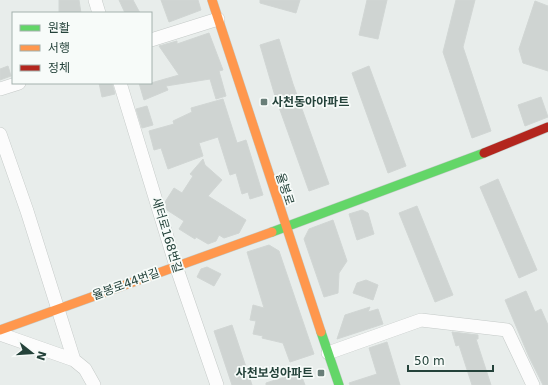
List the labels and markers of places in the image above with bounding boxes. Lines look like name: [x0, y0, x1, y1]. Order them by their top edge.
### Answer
place label: 사천동아아파트: [272, 95, 349, 109]
marker: 사천동아아파트: [259, 97, 269, 107]
place label: 사천보성아파트: [236, 366, 313, 380]
marker: 사천보성아파트: [316, 368, 326, 378]

